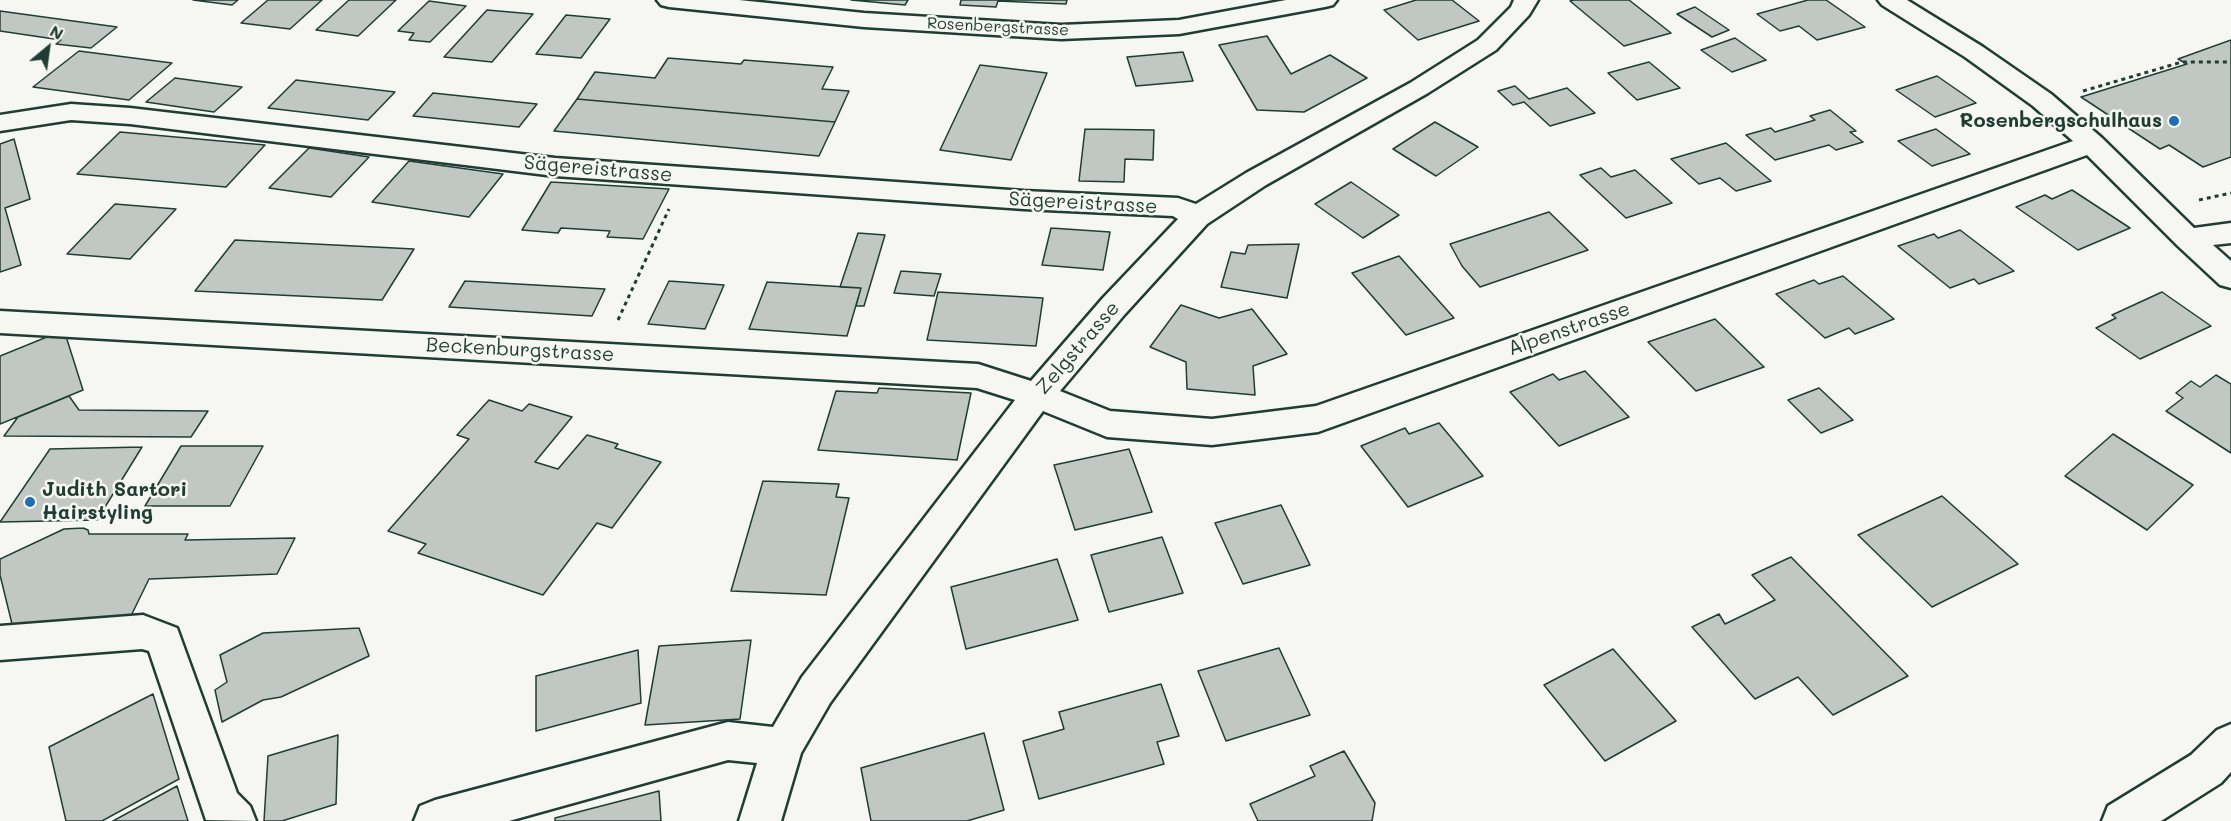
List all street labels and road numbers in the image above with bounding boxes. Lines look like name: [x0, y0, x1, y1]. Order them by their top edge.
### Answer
street label: Rosenbergstrasse: [927, 14, 1069, 40]
street label: Sägereistrasse: [523, 151, 673, 187]
street label: Sägereistrasse: [1008, 187, 1158, 219]
street label: Zelgstrasse: [1031, 297, 1125, 399]
street label: Alpenstrasse: [1505, 297, 1633, 361]
street label: Beckenburgstrasse: [425, 333, 615, 367]

